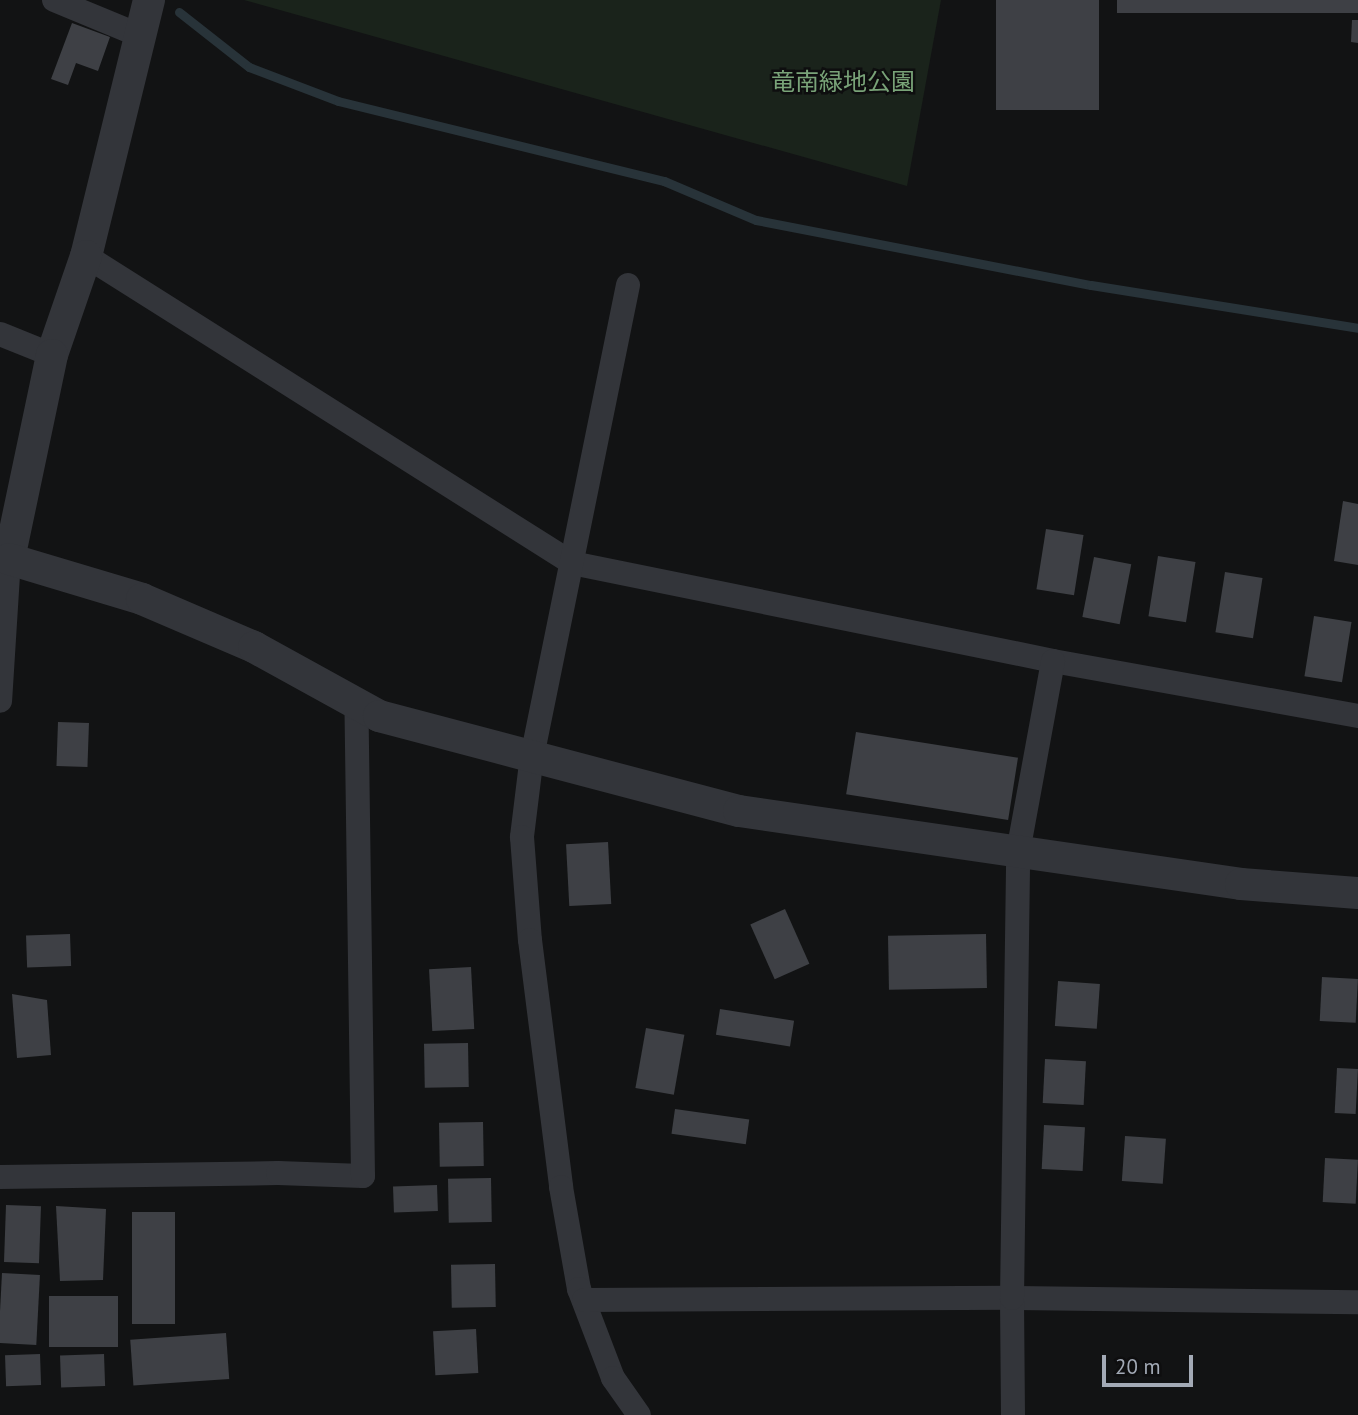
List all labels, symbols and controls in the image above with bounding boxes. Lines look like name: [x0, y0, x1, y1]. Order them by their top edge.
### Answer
park label: 竜南緑地公園: [771, 68, 915, 96]
scale bar: [1106, 1342, 1197, 1386]
text: 20 m: [1115, 1353, 1161, 1380]

